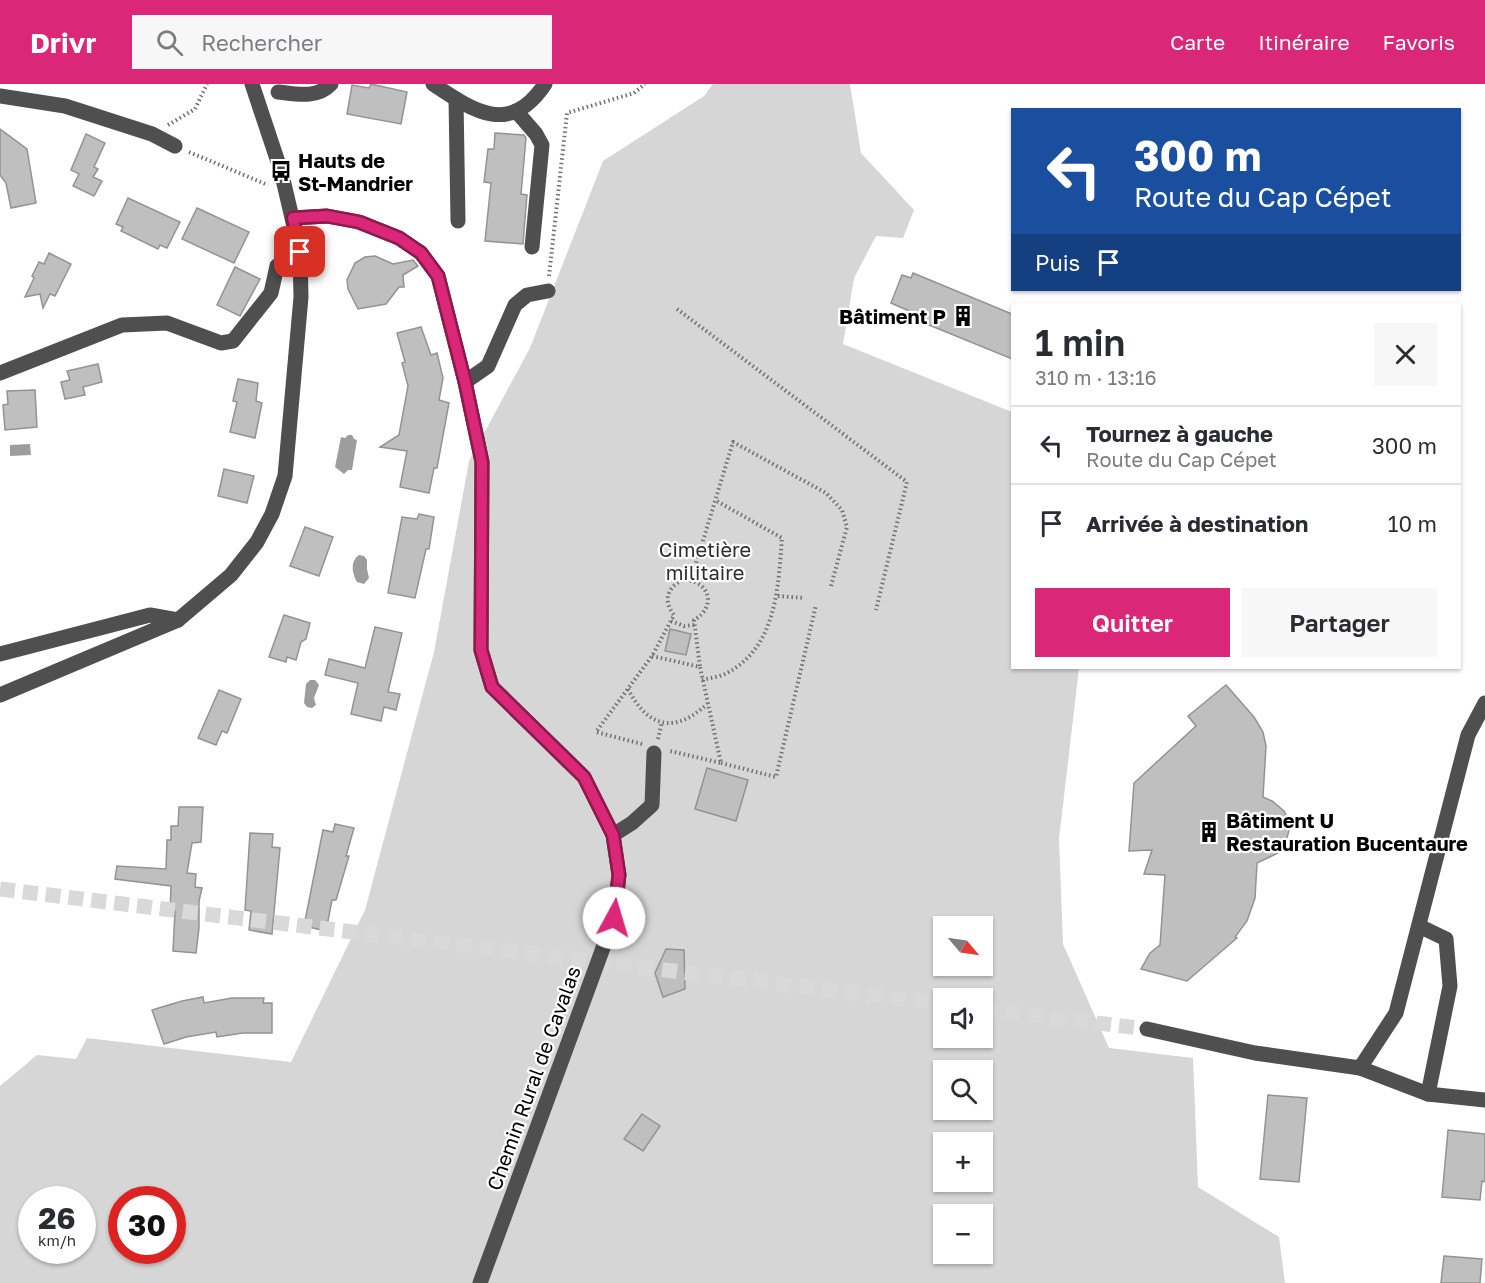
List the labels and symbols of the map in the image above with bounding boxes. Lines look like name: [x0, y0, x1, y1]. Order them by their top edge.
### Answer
place label: Hauts de St-Mandrier: [298, 148, 413, 195]
bus stop icon: Hauts de St-Mandrier: [269, 159, 293, 183]
pin: [274, 226, 325, 277]
place label: Bâtiment P: [839, 304, 946, 328]
building icon: Bâtiment P: [951, 304, 975, 328]
park label: Cimetière militaire: [659, 537, 751, 584]
place label: Bâtiment U Restauration Bucentaure: [1226, 808, 1468, 855]
building icon: Bâtiment U Restauration Bucentaure: [1197, 820, 1221, 844]
position arrow: [582, 886, 646, 950]
north arrow: [933, 916, 993, 976]
street label: Chemin Rural de Cavalas: [481, 963, 585, 1193]
speed limit sign: 30: [108, 1186, 186, 1264]

